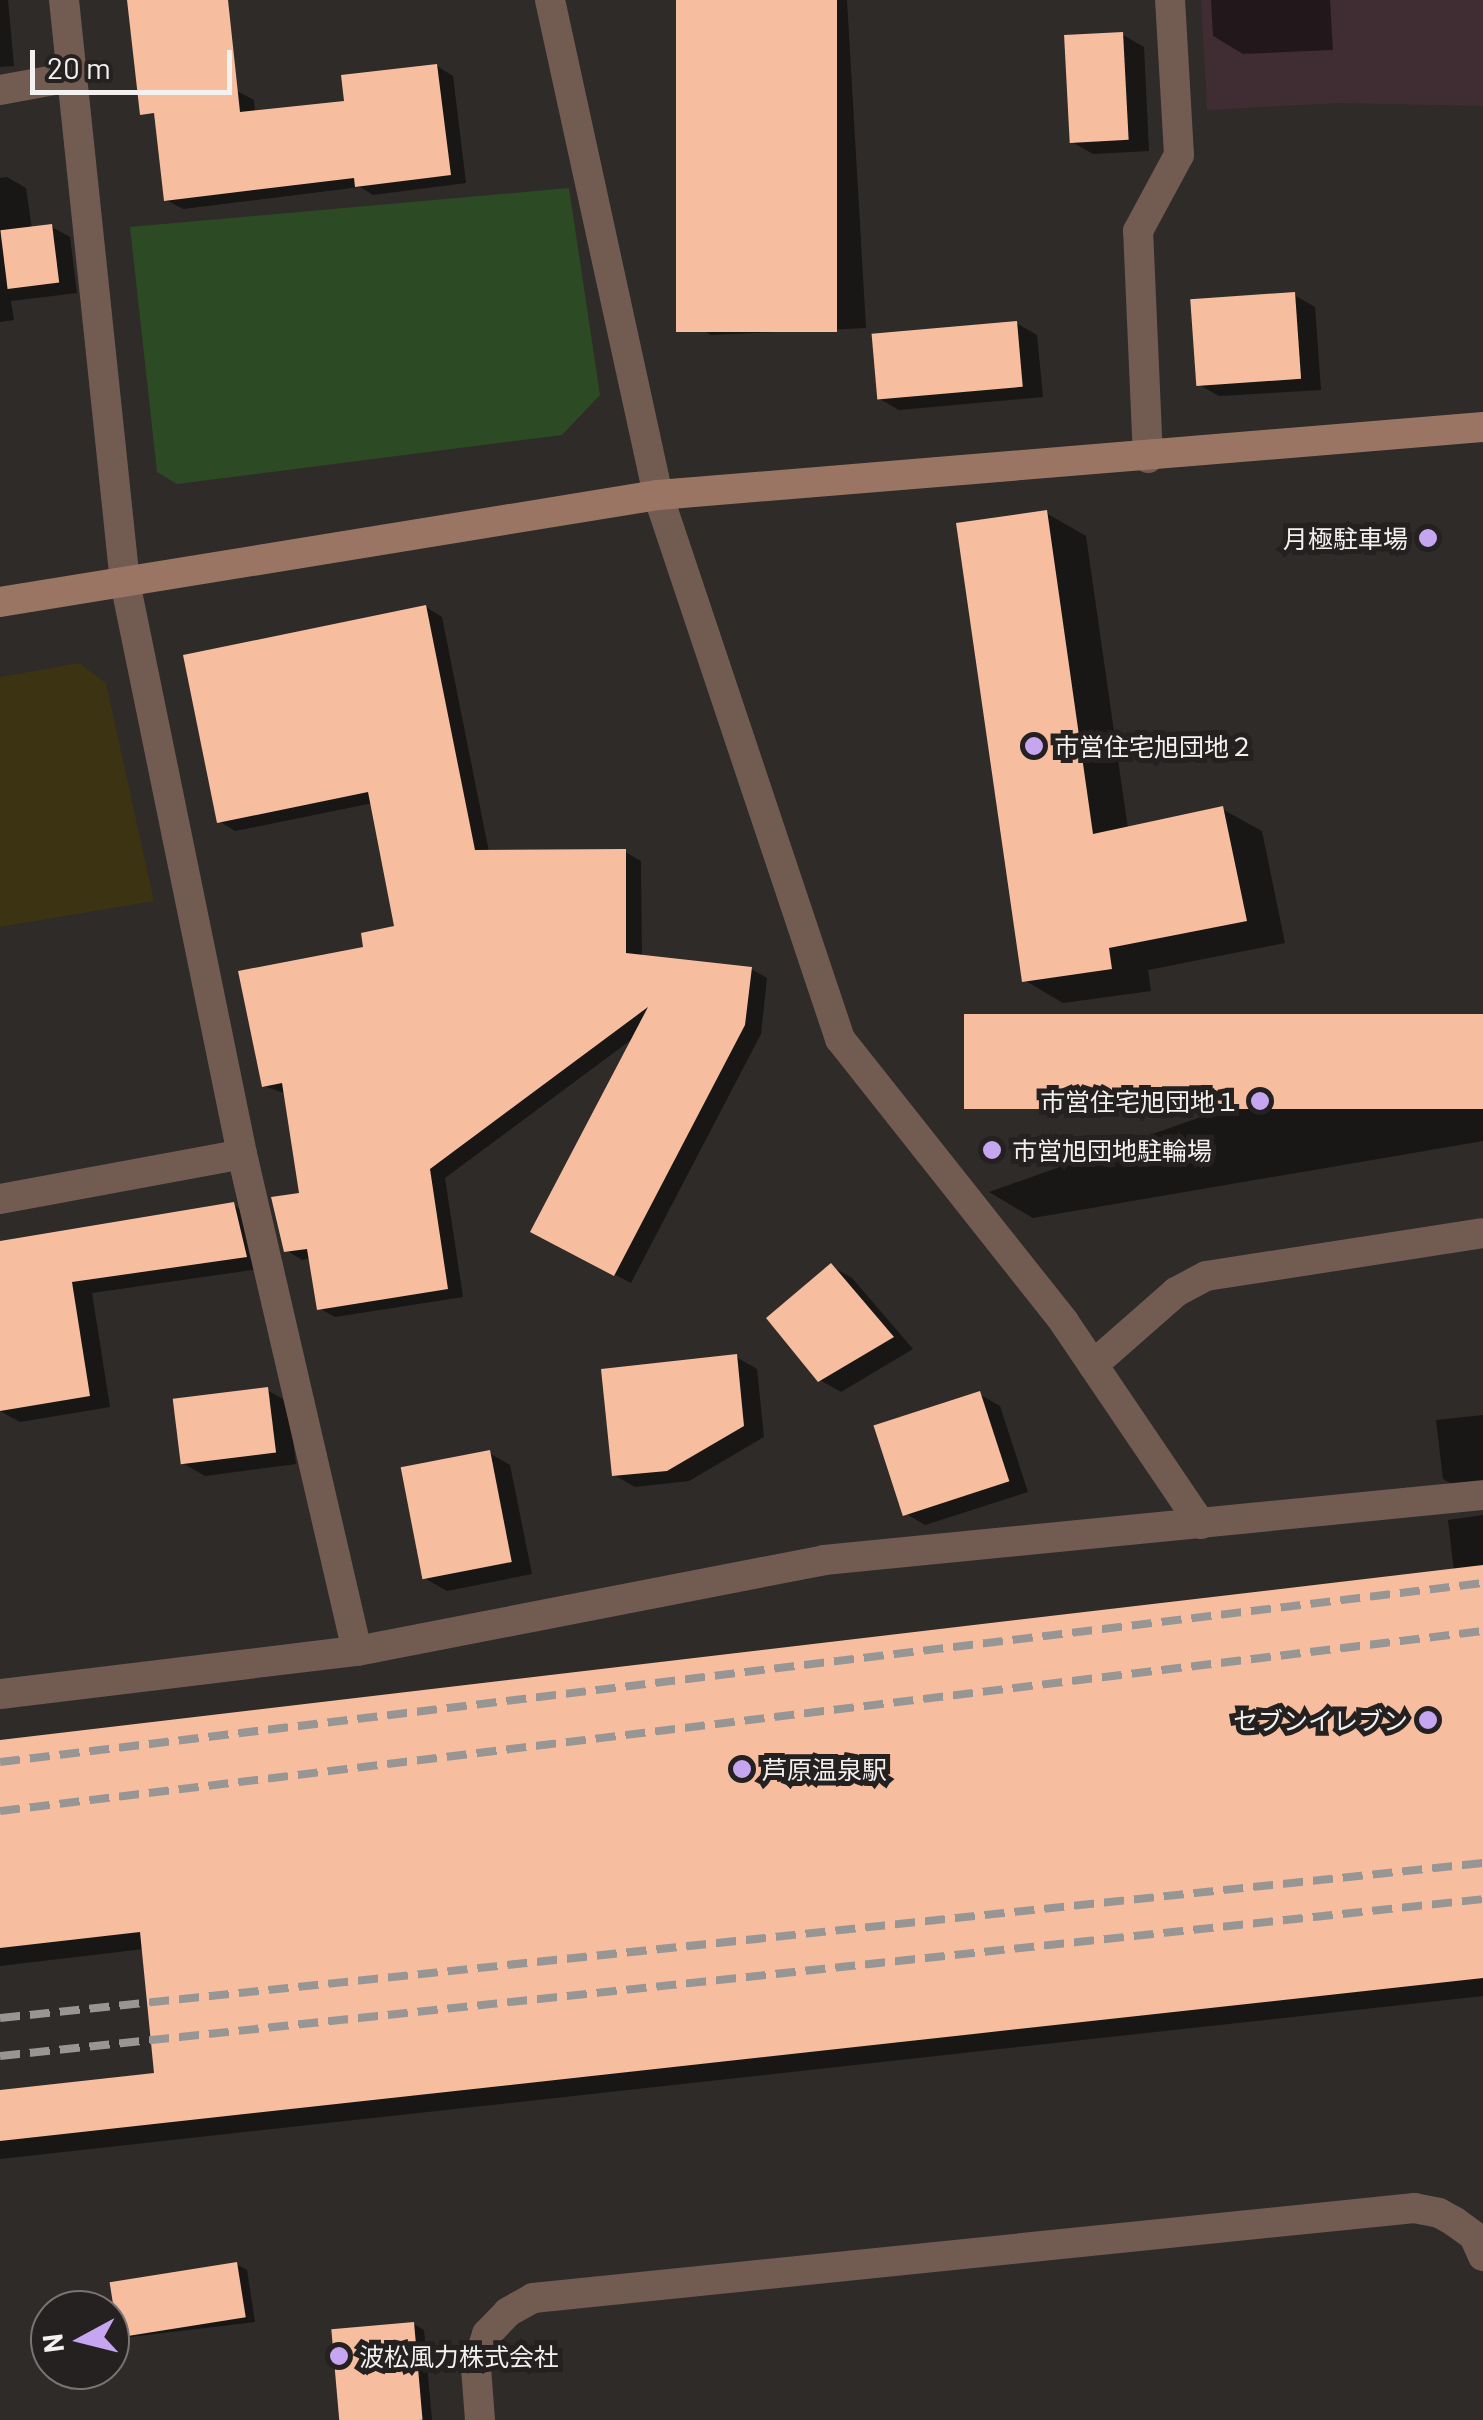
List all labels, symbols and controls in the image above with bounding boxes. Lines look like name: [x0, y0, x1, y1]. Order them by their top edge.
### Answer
scale bar: [35, 30, 238, 92]
text: 20 m: [47, 49, 111, 85]
place label: 月極駐車場: [1283, 523, 1408, 553]
marker: 月極駐車場: [1417, 527, 1439, 549]
place label: 市営住宅旭団地２: [1054, 731, 1254, 761]
marker: 市営住宅旭団地２: [1023, 735, 1045, 757]
place label: 市営住宅旭団地１: [1040, 1086, 1240, 1116]
marker: 市営住宅旭団地１: [1249, 1090, 1271, 1112]
place label: 市営旭団地駐輪場: [1012, 1135, 1212, 1165]
marker: 市営旭団地駐輪場: [981, 1139, 1003, 1161]
place label: セブンイレブン: [1233, 1705, 1408, 1735]
marker: セブンイレブン: [1417, 1709, 1439, 1731]
place label: 芦原温泉駅: [762, 1754, 887, 1784]
marker: 芦原温泉駅: [731, 1758, 753, 1780]
north arrow: [30, 2290, 130, 2390]
text: N: [34, 2332, 70, 2355]
place label: 波松風力株式会社: [359, 2341, 559, 2371]
marker: 波松風力株式会社: [328, 2345, 350, 2367]

